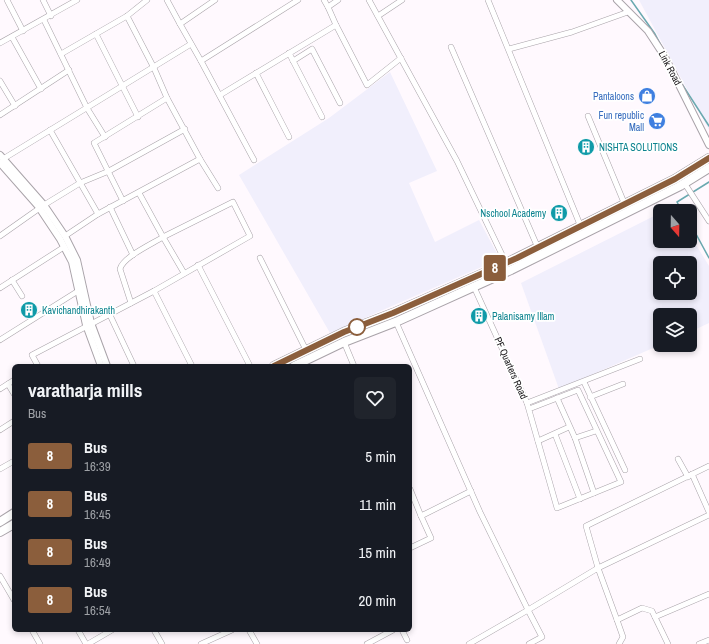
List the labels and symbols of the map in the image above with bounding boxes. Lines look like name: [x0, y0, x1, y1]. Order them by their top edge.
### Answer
street label: Link Road: [655, 48, 685, 88]
shop icon: Pantaloons: [637, 86, 657, 106]
place label: Pantaloons: [593, 90, 634, 103]
place label: Fun republic Mall: [598, 109, 644, 134]
supermarket icon: Fun republic Mall: [647, 111, 667, 131]
building icon: NISHTA SOLUTIONS: [576, 137, 596, 157]
place label: NISHTA SOLUTIONS: [599, 141, 678, 154]
building icon: Nschool Academy: [549, 203, 569, 223]
north arrow: [653, 204, 697, 248]
place label: Nschool Academy: [480, 207, 547, 220]
line badge: 8: [482, 255, 508, 281]
building icon: Kavichandhirakanth: [19, 300, 39, 320]
place label: Kavichandhirakanth: [42, 304, 115, 317]
building icon: Palanisamy Illam: [469, 306, 489, 326]
place label: Palanisamy Illam: [492, 310, 555, 323]
unlabelled marker: [348, 318, 366, 336]
street label: PF Quarters Road: [492, 335, 530, 401]

